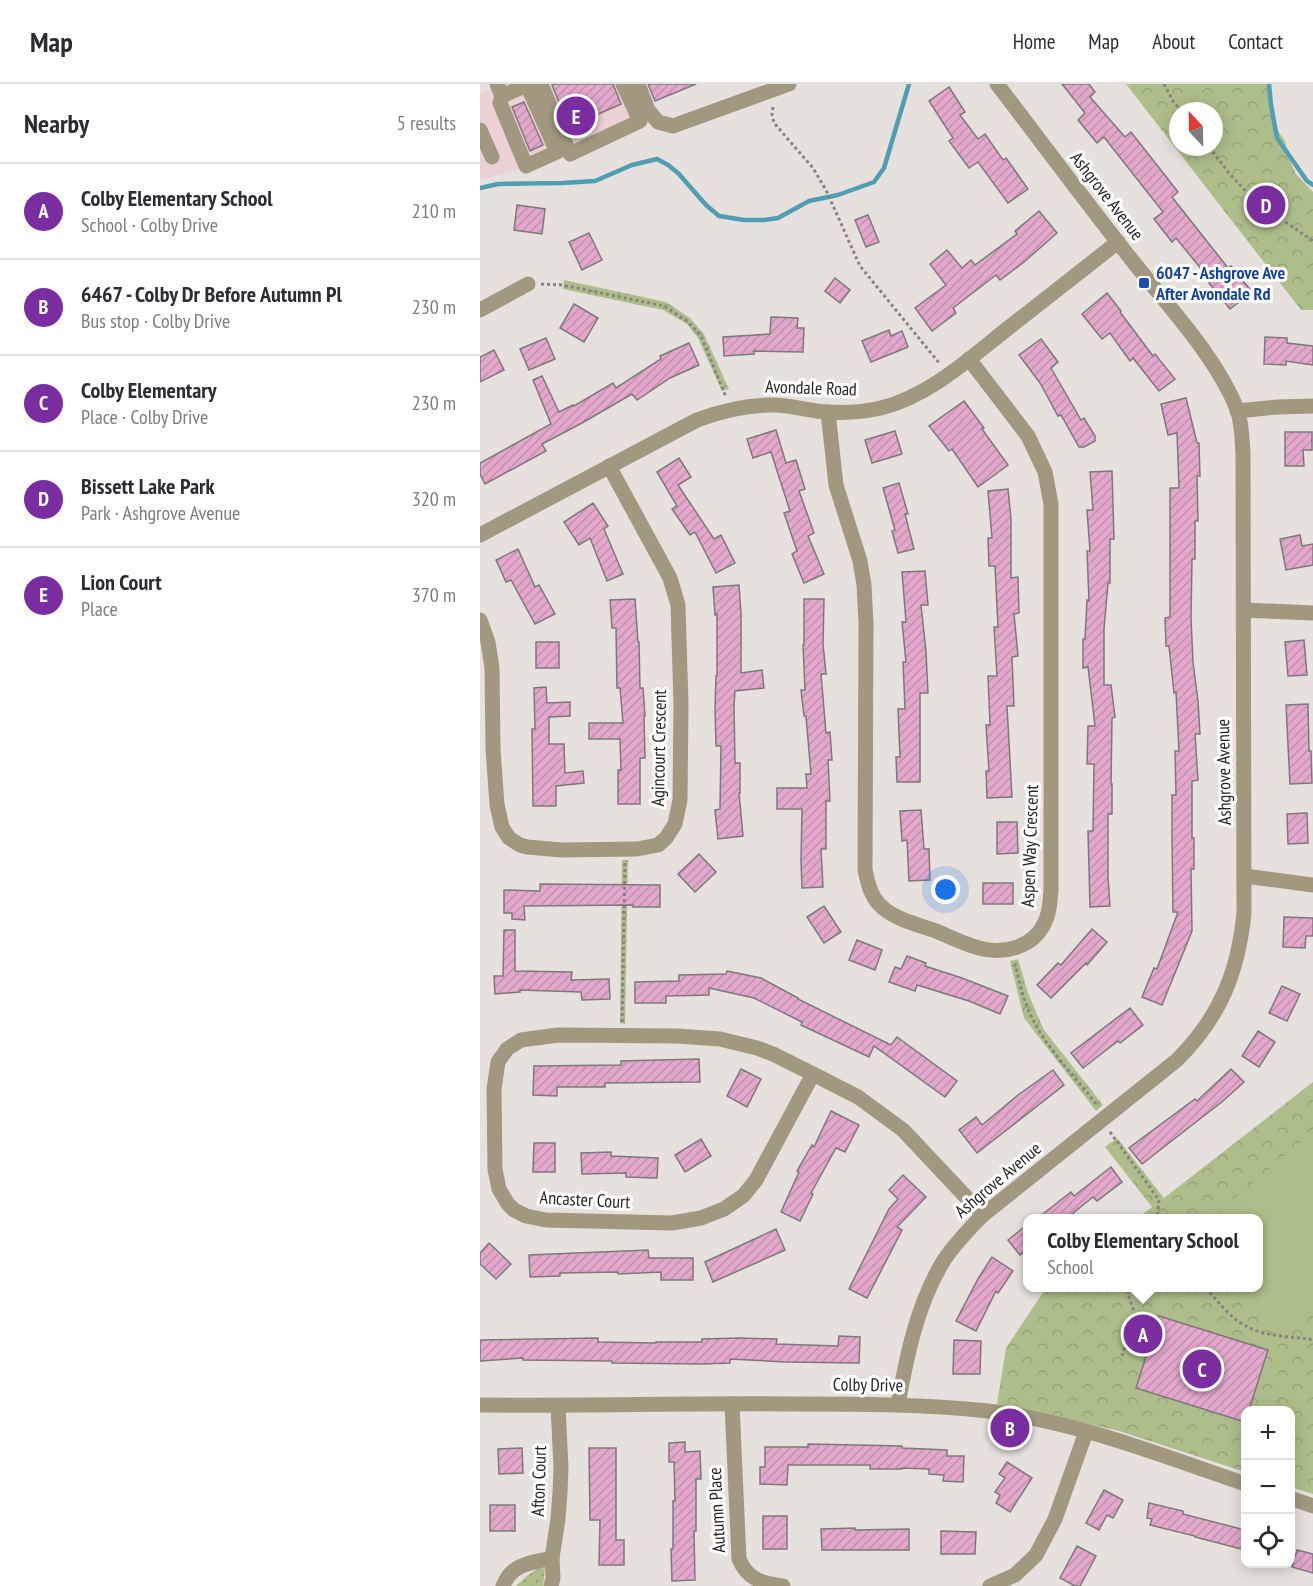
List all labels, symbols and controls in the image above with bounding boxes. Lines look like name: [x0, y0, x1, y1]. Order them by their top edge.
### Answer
text: Map: [30, 23, 73, 60]
text: Home: [1013, 28, 1055, 55]
text: Map: [1088, 28, 1119, 55]
text: About: [1152, 28, 1195, 55]
text: Contact: [1228, 28, 1283, 55]
pin: E: [556, 93, 596, 138]
north arrow: [1169, 102, 1223, 156]
text: Nearby: [24, 107, 89, 140]
text: 5 results: [397, 110, 456, 136]
street label: Ashgrove Avenue: [1066, 147, 1149, 245]
pin: D: [1246, 182, 1286, 228]
text: Colby Elementary School: [81, 184, 273, 212]
text: A: [38, 198, 49, 224]
text: 210 m: [412, 198, 456, 224]
text: School · Colby Drive: [81, 212, 218, 238]
place label: 6047 - Ashgrove Ave After Avondale Rd: [1155, 261, 1285, 305]
marker: 6047 - Ashgrove Ave After Avondale Rd: [1137, 276, 1151, 290]
text: 6467 - Colby Dr Before Autumn Pl: [81, 280, 342, 308]
text: B: [39, 294, 48, 320]
text: 230 m: [412, 294, 456, 320]
text: Bus stop · Colby Drive: [81, 308, 230, 334]
street label: Avondale Road: [765, 374, 857, 401]
text: Colby Elementary: [81, 376, 217, 404]
text: C: [39, 390, 48, 416]
text: 230 m: [412, 390, 456, 416]
text: Place · Colby Drive: [81, 404, 208, 430]
text: Bissett Lake Park: [81, 472, 215, 500]
text: D: [38, 486, 49, 512]
text: 320 m: [412, 486, 456, 512]
text: Park · Ashgrove Avenue: [81, 500, 240, 526]
text: Lion Court: [81, 568, 162, 596]
text: E: [39, 582, 48, 608]
text: 370 m: [412, 582, 456, 608]
text: Place: [81, 596, 118, 622]
street label: Agincourt Crescent: [646, 689, 671, 806]
street label: Ashgrove Avenue: [1211, 719, 1236, 825]
street label: Aspen Way Crescent: [1016, 784, 1043, 908]
your location: [931, 875, 960, 904]
street label: Ashgrove Avenue: [950, 1137, 1046, 1223]
street label: Ancaster Court: [539, 1186, 631, 1213]
popup: [1023, 1214, 1263, 1292]
text: Colby Elementary School: [1047, 1226, 1239, 1254]
text: School: [1047, 1254, 1094, 1280]
pin: A: [1124, 1312, 1162, 1356]
pin: C: [1182, 1346, 1222, 1392]
street label: Colby Drive: [833, 1372, 903, 1397]
pin: B: [990, 1406, 1030, 1450]
map controls: [1241, 1406, 1295, 1568]
button: +: [1241, 1406, 1295, 1460]
street label: Afton Court: [526, 1445, 551, 1517]
button: −: [1241, 1460, 1295, 1514]
street label: Autumn Place: [703, 1467, 730, 1553]
button: locate: [1241, 1514, 1295, 1568]

